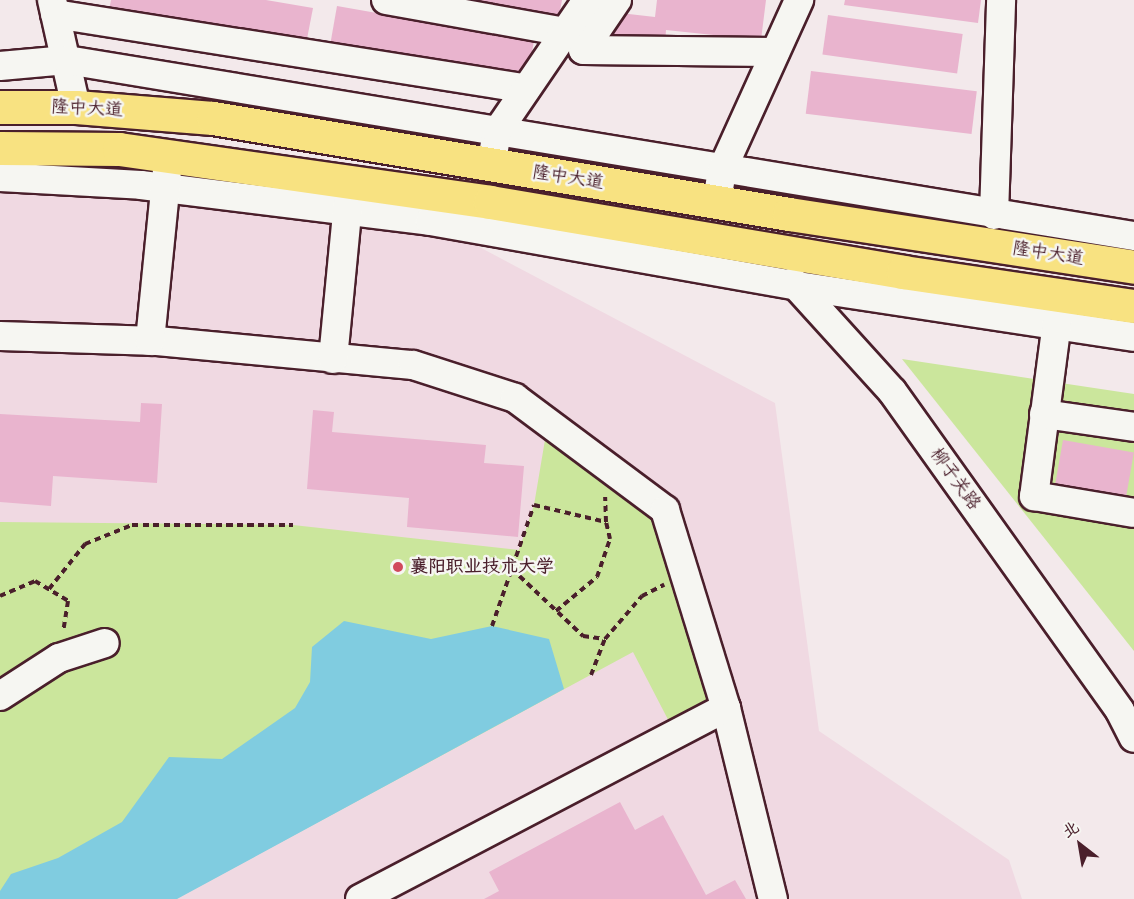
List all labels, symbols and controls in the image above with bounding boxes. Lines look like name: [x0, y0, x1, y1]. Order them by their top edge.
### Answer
street label: 隆中大道: [50, 96, 124, 122]
street label: 隆中大道: [531, 162, 605, 194]
street label: 隆中大道: [1011, 238, 1085, 270]
street label: 柳子关路: [925, 444, 985, 514]
place label: 襄阳职业技术大学: [410, 556, 554, 578]
marker: 襄阳职业技术大学: [391, 560, 405, 574]
north arrow: [1050, 815, 1110, 875]
text: 北: [1058, 816, 1083, 843]

